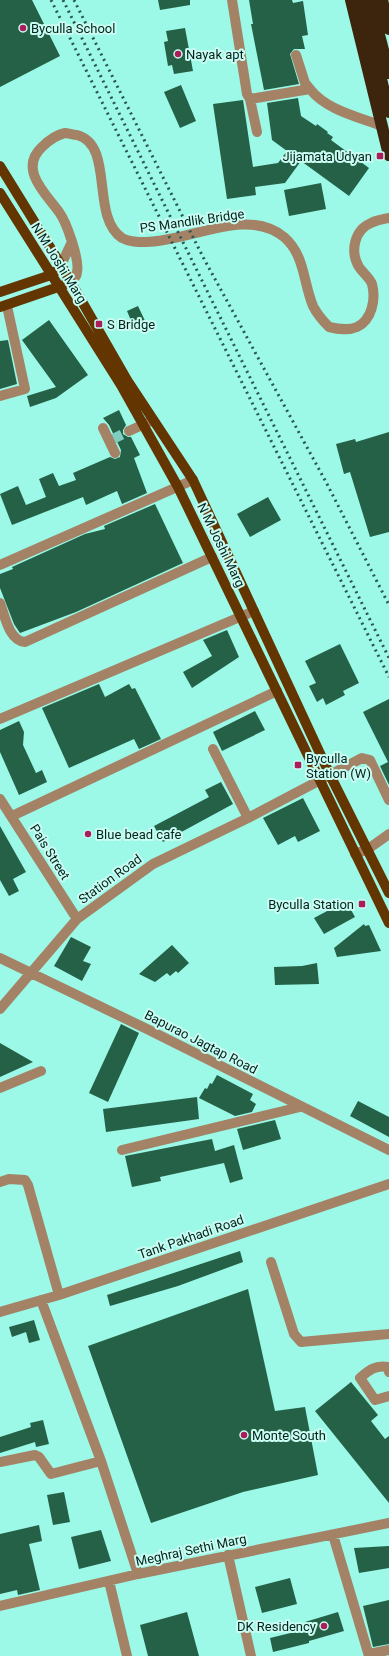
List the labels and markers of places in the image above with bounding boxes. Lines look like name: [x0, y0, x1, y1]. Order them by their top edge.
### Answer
place label: Byculla School: [31, 21, 115, 36]
marker: Byculla School: [18, 23, 28, 33]
place label: Nayak apt: [186, 47, 244, 62]
marker: Nayak apt: [173, 49, 183, 59]
place label: Jijamata Udyan: [282, 149, 372, 164]
marker: Jijamata Udyan: [375, 151, 385, 161]
place label: S Bridge: [107, 317, 155, 332]
marker: S Bridge: [94, 319, 104, 329]
place label: Byculla Station (W): [306, 751, 371, 781]
marker: Byculla Station (W): [293, 760, 303, 770]
place label: Blue bead cafe: [96, 827, 182, 842]
marker: Blue bead cafe: [83, 829, 93, 839]
place label: Byculla Station: [268, 897, 354, 912]
marker: Byculla Station: [357, 899, 367, 909]
place label: Monte South: [252, 1428, 326, 1443]
marker: Monte South: [239, 1430, 249, 1440]
place label: DK Residency: [237, 1619, 316, 1634]
marker: DK Residency: [319, 1621, 329, 1631]

